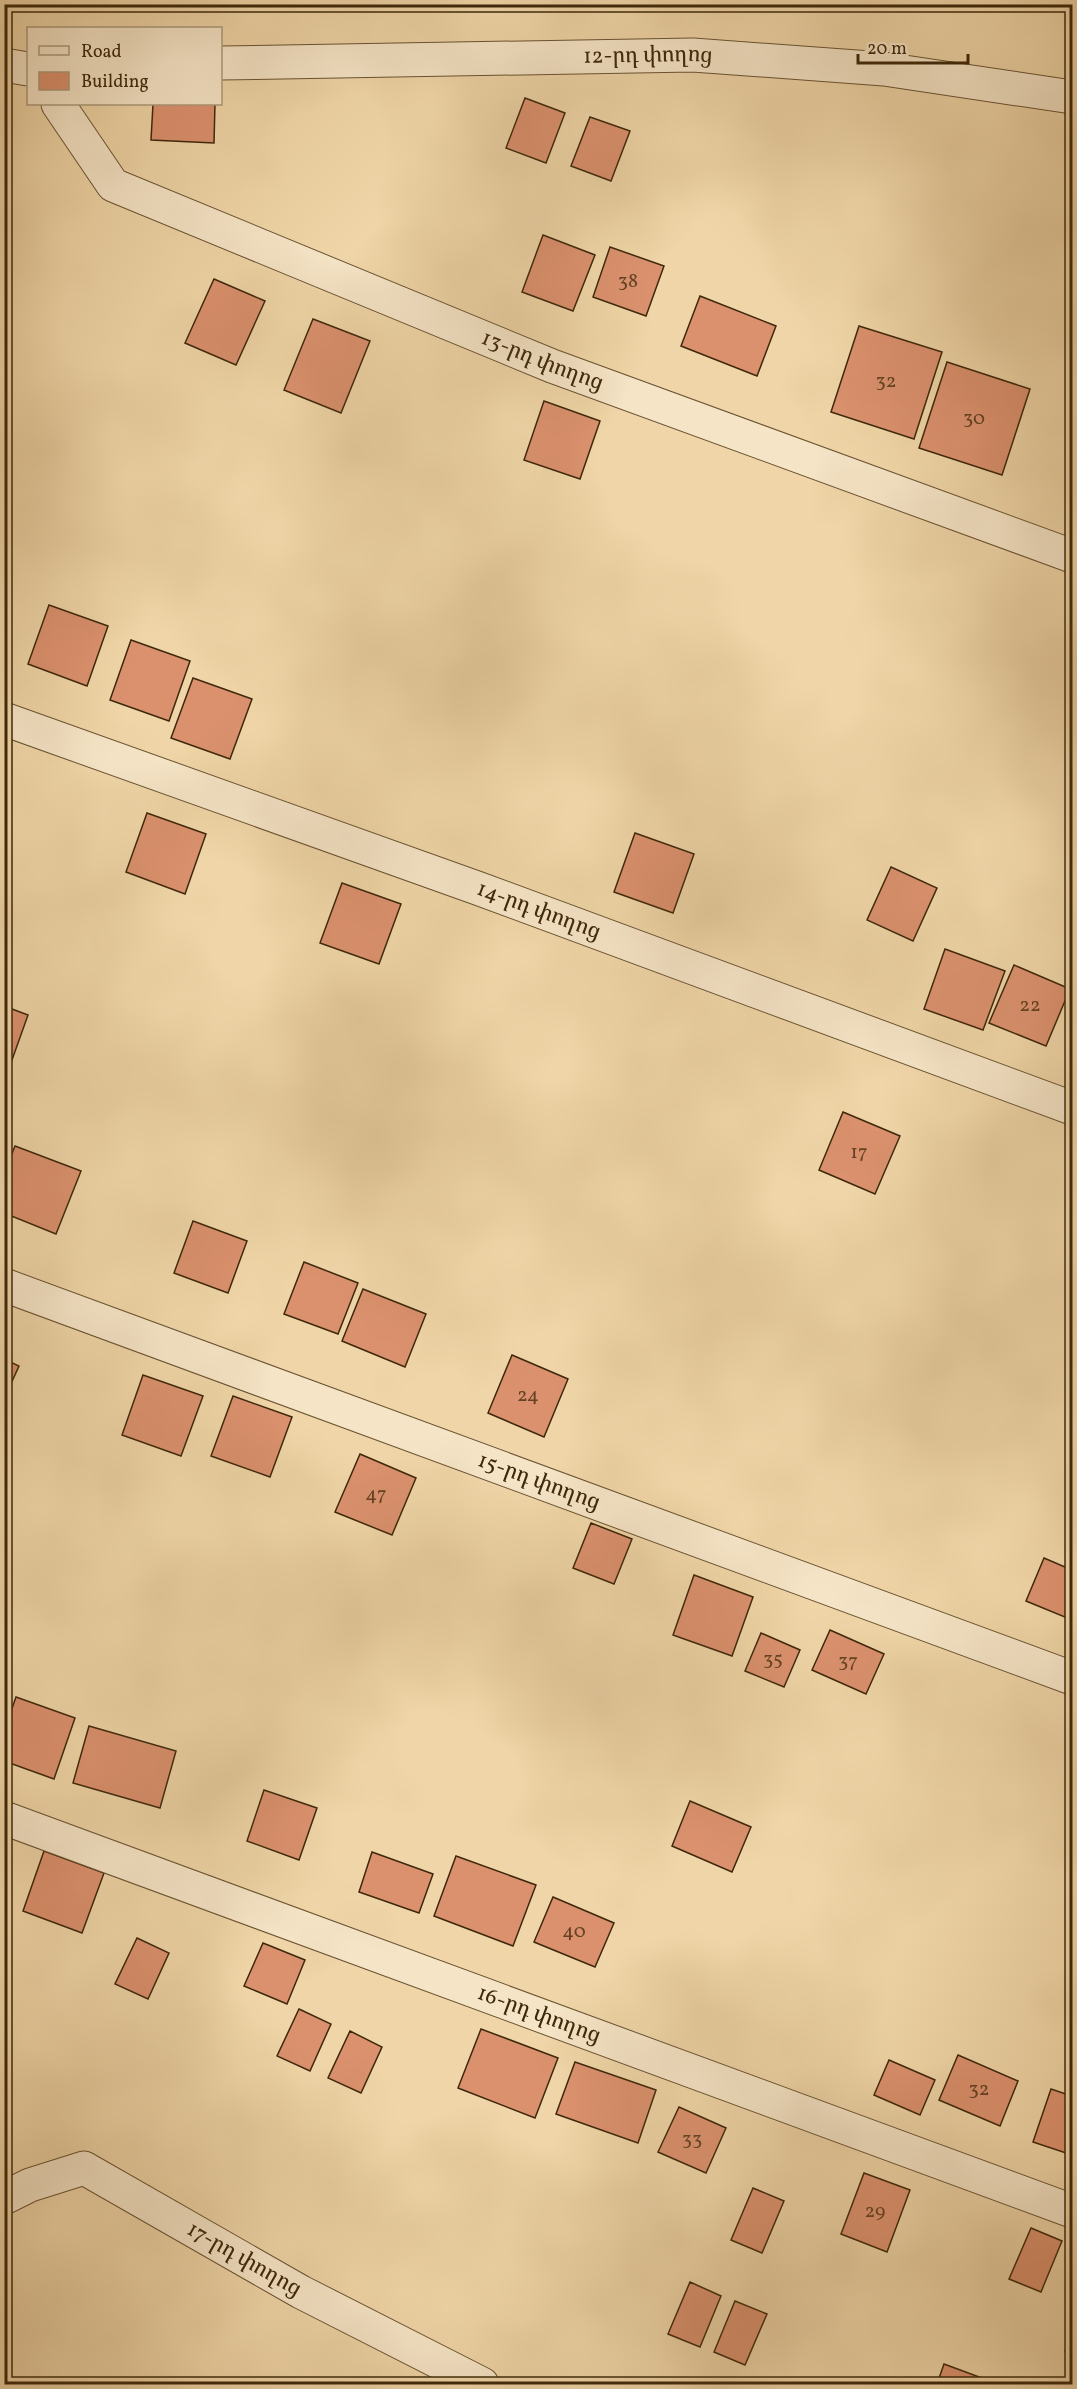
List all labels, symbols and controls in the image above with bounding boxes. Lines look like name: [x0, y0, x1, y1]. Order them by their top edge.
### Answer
legend: [27, 27, 222, 105]
scale bar: [858, 27, 968, 65]
text: 20 m: [867, 37, 907, 62]
street label: 12-րդ փողոց: [583, 39, 714, 72]
text: Road: [81, 40, 122, 65]
text: Building: [81, 70, 149, 95]
house number: 38: [618, 268, 638, 296]
street label: 13-րդ փողոց: [476, 323, 608, 399]
house number: 32: [876, 368, 897, 396]
house number: 30: [963, 405, 985, 433]
street label: 14-րդ փողոց: [472, 874, 605, 948]
house number: 22: [1019, 992, 1041, 1020]
house number: 17: [850, 1139, 868, 1167]
house number: 24: [517, 1382, 539, 1410]
street label: 15-րդ փողոց: [473, 1445, 605, 1519]
house number: 47: [365, 1481, 387, 1509]
house number: 35: [763, 1646, 783, 1674]
house number: 37: [838, 1648, 858, 1676]
house number: 40: [562, 1918, 586, 1946]
street label: 16-րդ փողոց: [473, 1978, 605, 2052]
house number: 32: [969, 2076, 990, 2104]
house number: 33: [682, 2126, 702, 2154]
house number: 29: [865, 2198, 885, 2226]
street label: 17-րդ փողոց: [181, 2214, 307, 2305]

